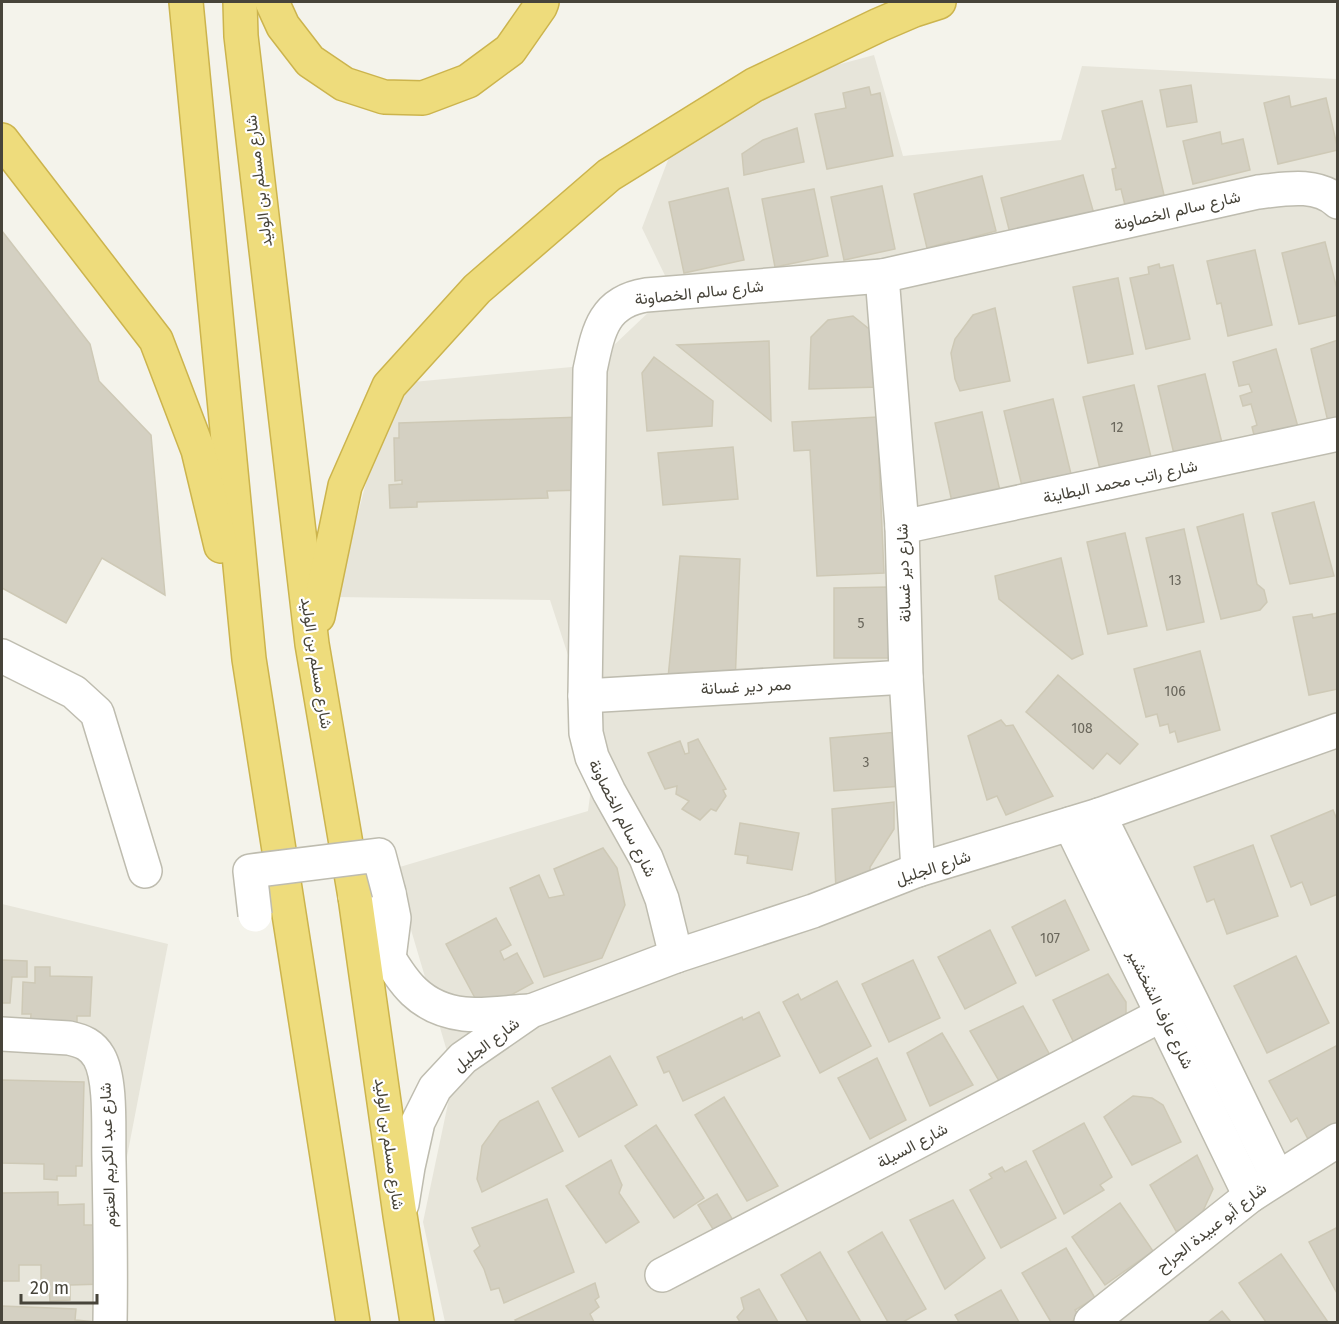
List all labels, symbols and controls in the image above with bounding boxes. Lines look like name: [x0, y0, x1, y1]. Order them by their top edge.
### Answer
street label: شارع مسلم بن الوليد: [241, 114, 278, 248]
street label: شارع سالم الخصاونة: [1112, 187, 1243, 236]
street label: شارع سالم الخصاونة: [634, 276, 765, 311]
house number: 12: [1111, 419, 1124, 436]
street label: شارع راتب محمد البطاينة: [1041, 456, 1199, 509]
street label: شارع دير غسانة: [892, 523, 917, 623]
house number: 13: [1168, 572, 1182, 589]
street label: شارع مسلم بن الوليد: [295, 596, 336, 730]
house number: 5: [857, 615, 865, 632]
street label: ممر دير غسانة: [700, 675, 792, 699]
house number: 106: [1164, 683, 1186, 700]
house number: 108: [1071, 720, 1093, 737]
house number: 3: [863, 754, 870, 771]
street label: شارع سالم الخصاونة: [583, 756, 660, 881]
street label: شارع الجليل: [893, 846, 974, 890]
house number: 107: [1040, 930, 1060, 947]
street label: شارع عارف الشخشير: [1121, 946, 1198, 1073]
street label: شارع الجليل: [450, 1013, 524, 1077]
street label: شارع مسلم بن الوليد: [369, 1077, 408, 1211]
street label: شارع عبد الكريم العتوم: [95, 1082, 122, 1228]
street label: شارع السيلة: [874, 1119, 952, 1174]
street label: شارع أبو عبيدة الجراح: [1152, 1178, 1272, 1278]
scale bar: [21, 1267, 98, 1305]
text: 20 m: [30, 1277, 69, 1299]

